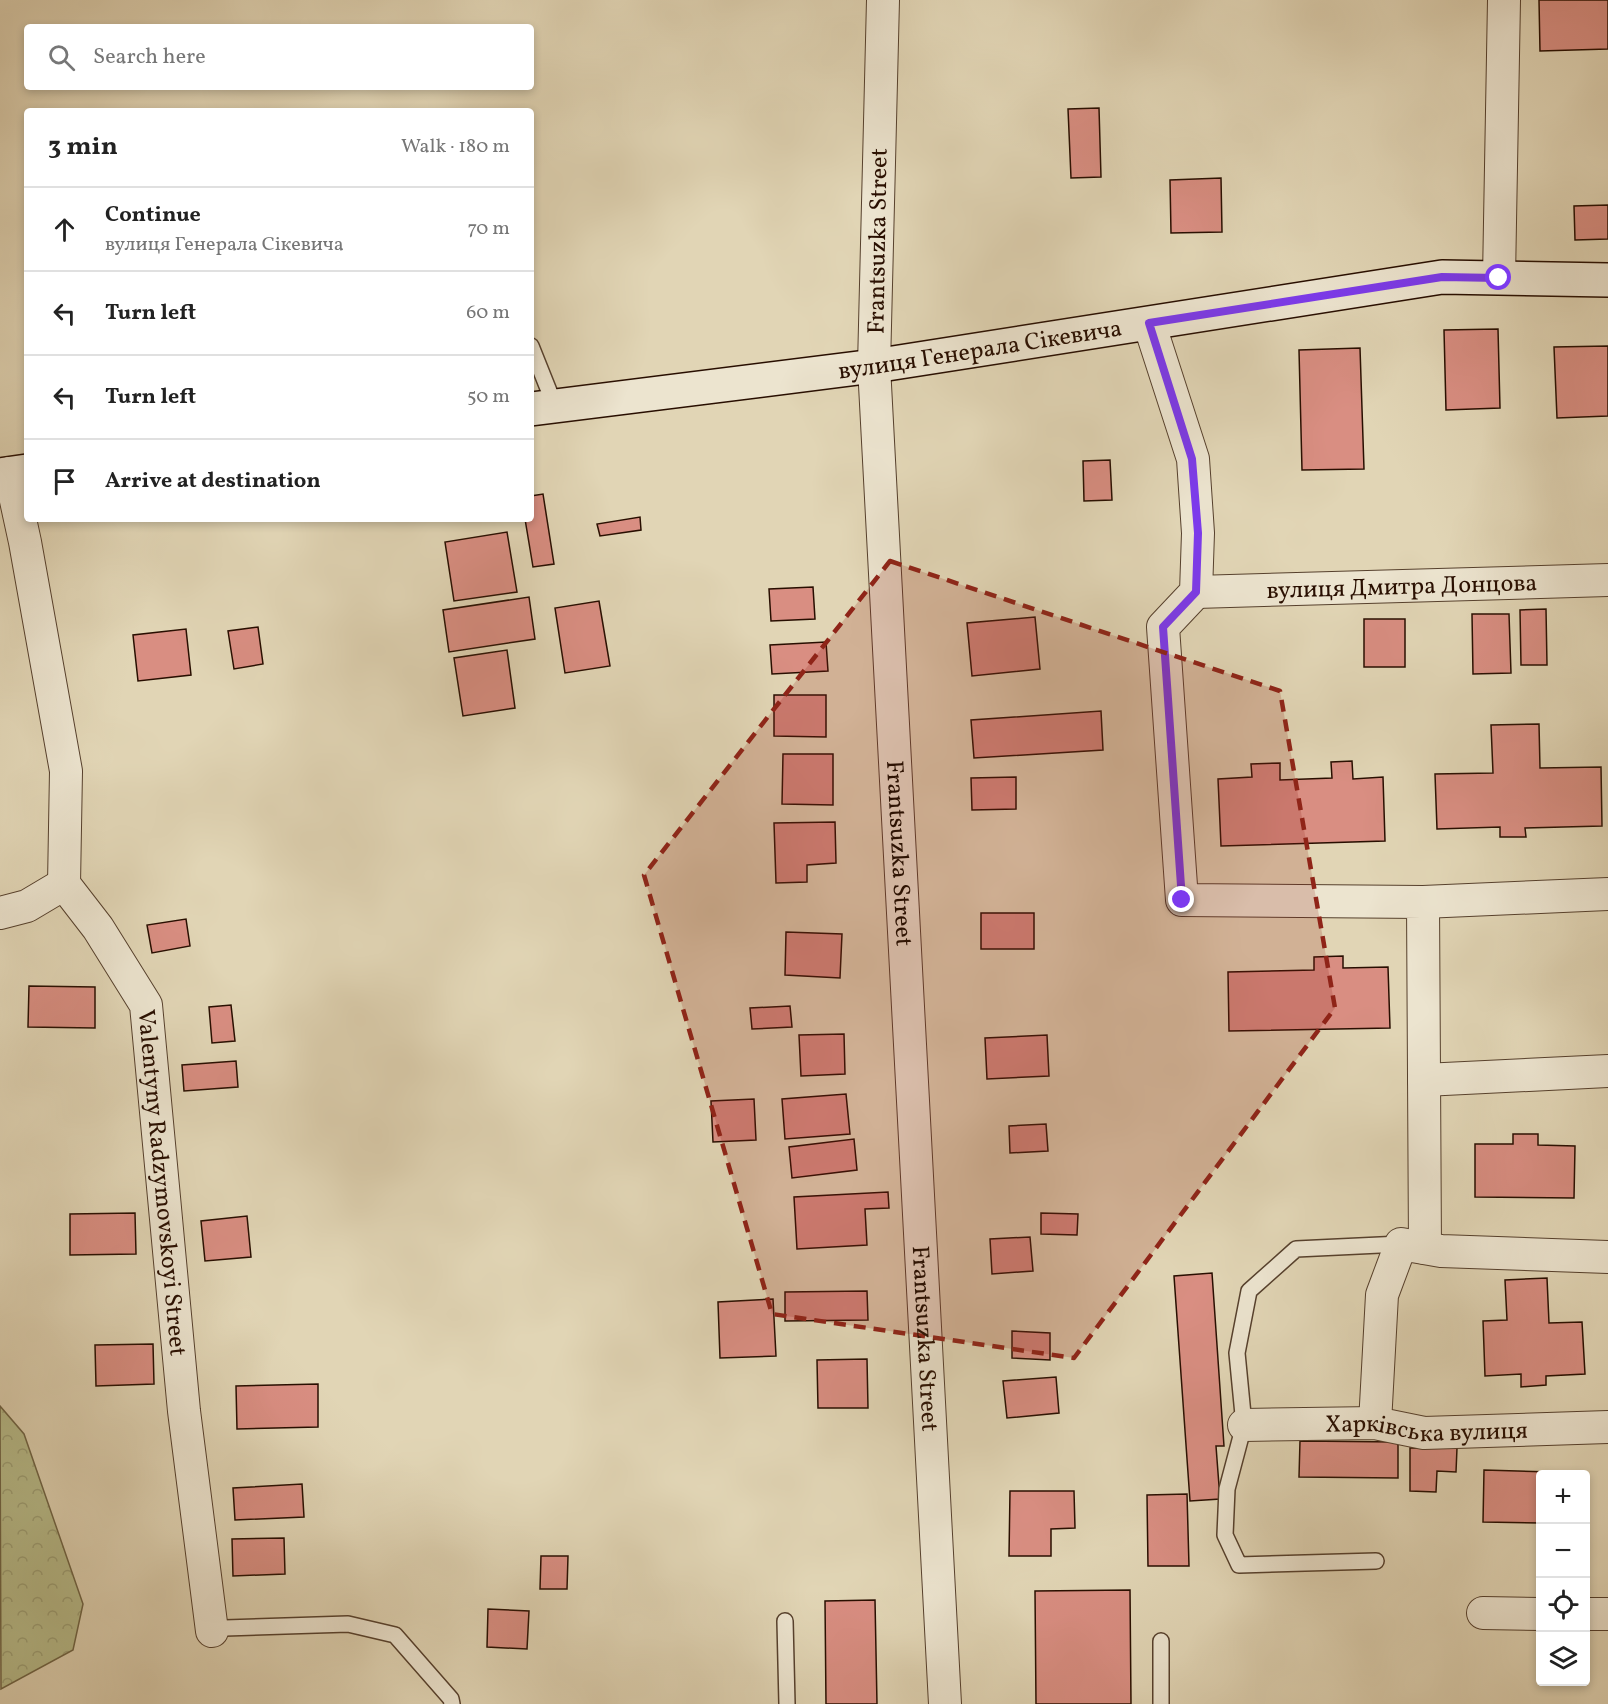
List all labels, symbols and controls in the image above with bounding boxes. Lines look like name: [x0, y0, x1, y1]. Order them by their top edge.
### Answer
search box: [24, 24, 534, 90]
icon: search: [45, 41, 78, 74]
text: Search here: [93, 42, 206, 73]
text: 3 min: [48, 129, 118, 165]
text: Walk · 180 m: [401, 133, 510, 161]
street label: Frantsuzka Street: [860, 148, 898, 334]
text: Continue: [105, 200, 201, 231]
icon: ahead: [48, 213, 81, 246]
text: 70 m: [467, 215, 510, 243]
text: вулиця Генерала Сікевича: [105, 231, 344, 259]
route start: [1485, 264, 1511, 290]
icon: left: [48, 297, 81, 330]
text: Turn left: [105, 298, 196, 329]
text: 60 m: [466, 299, 510, 327]
street label: вулиця Генерала Сікевича: [836, 312, 1125, 389]
icon: left: [48, 381, 81, 414]
text: Turn left: [105, 382, 196, 413]
text: 50 m: [467, 383, 510, 411]
icon: arrive: [48, 465, 81, 498]
text: Arrive at destination: [105, 466, 321, 497]
street label: вулиця Дмитра Донцова: [1266, 567, 1538, 609]
street label: Frantsuzka Street: [876, 759, 920, 947]
route end: [1168, 886, 1194, 912]
street label: Valentyny Radzymovskoyi Street: [127, 1008, 194, 1358]
street label: Frantsuzka Street: [902, 1245, 946, 1433]
street label: Харківська вулиця: [1325, 1408, 1528, 1452]
map controls: [1536, 1470, 1590, 1686]
button: +: [1536, 1470, 1590, 1524]
button: −: [1536, 1524, 1590, 1578]
button: locate: [1536, 1578, 1590, 1632]
button: layers: [1536, 1632, 1590, 1686]

